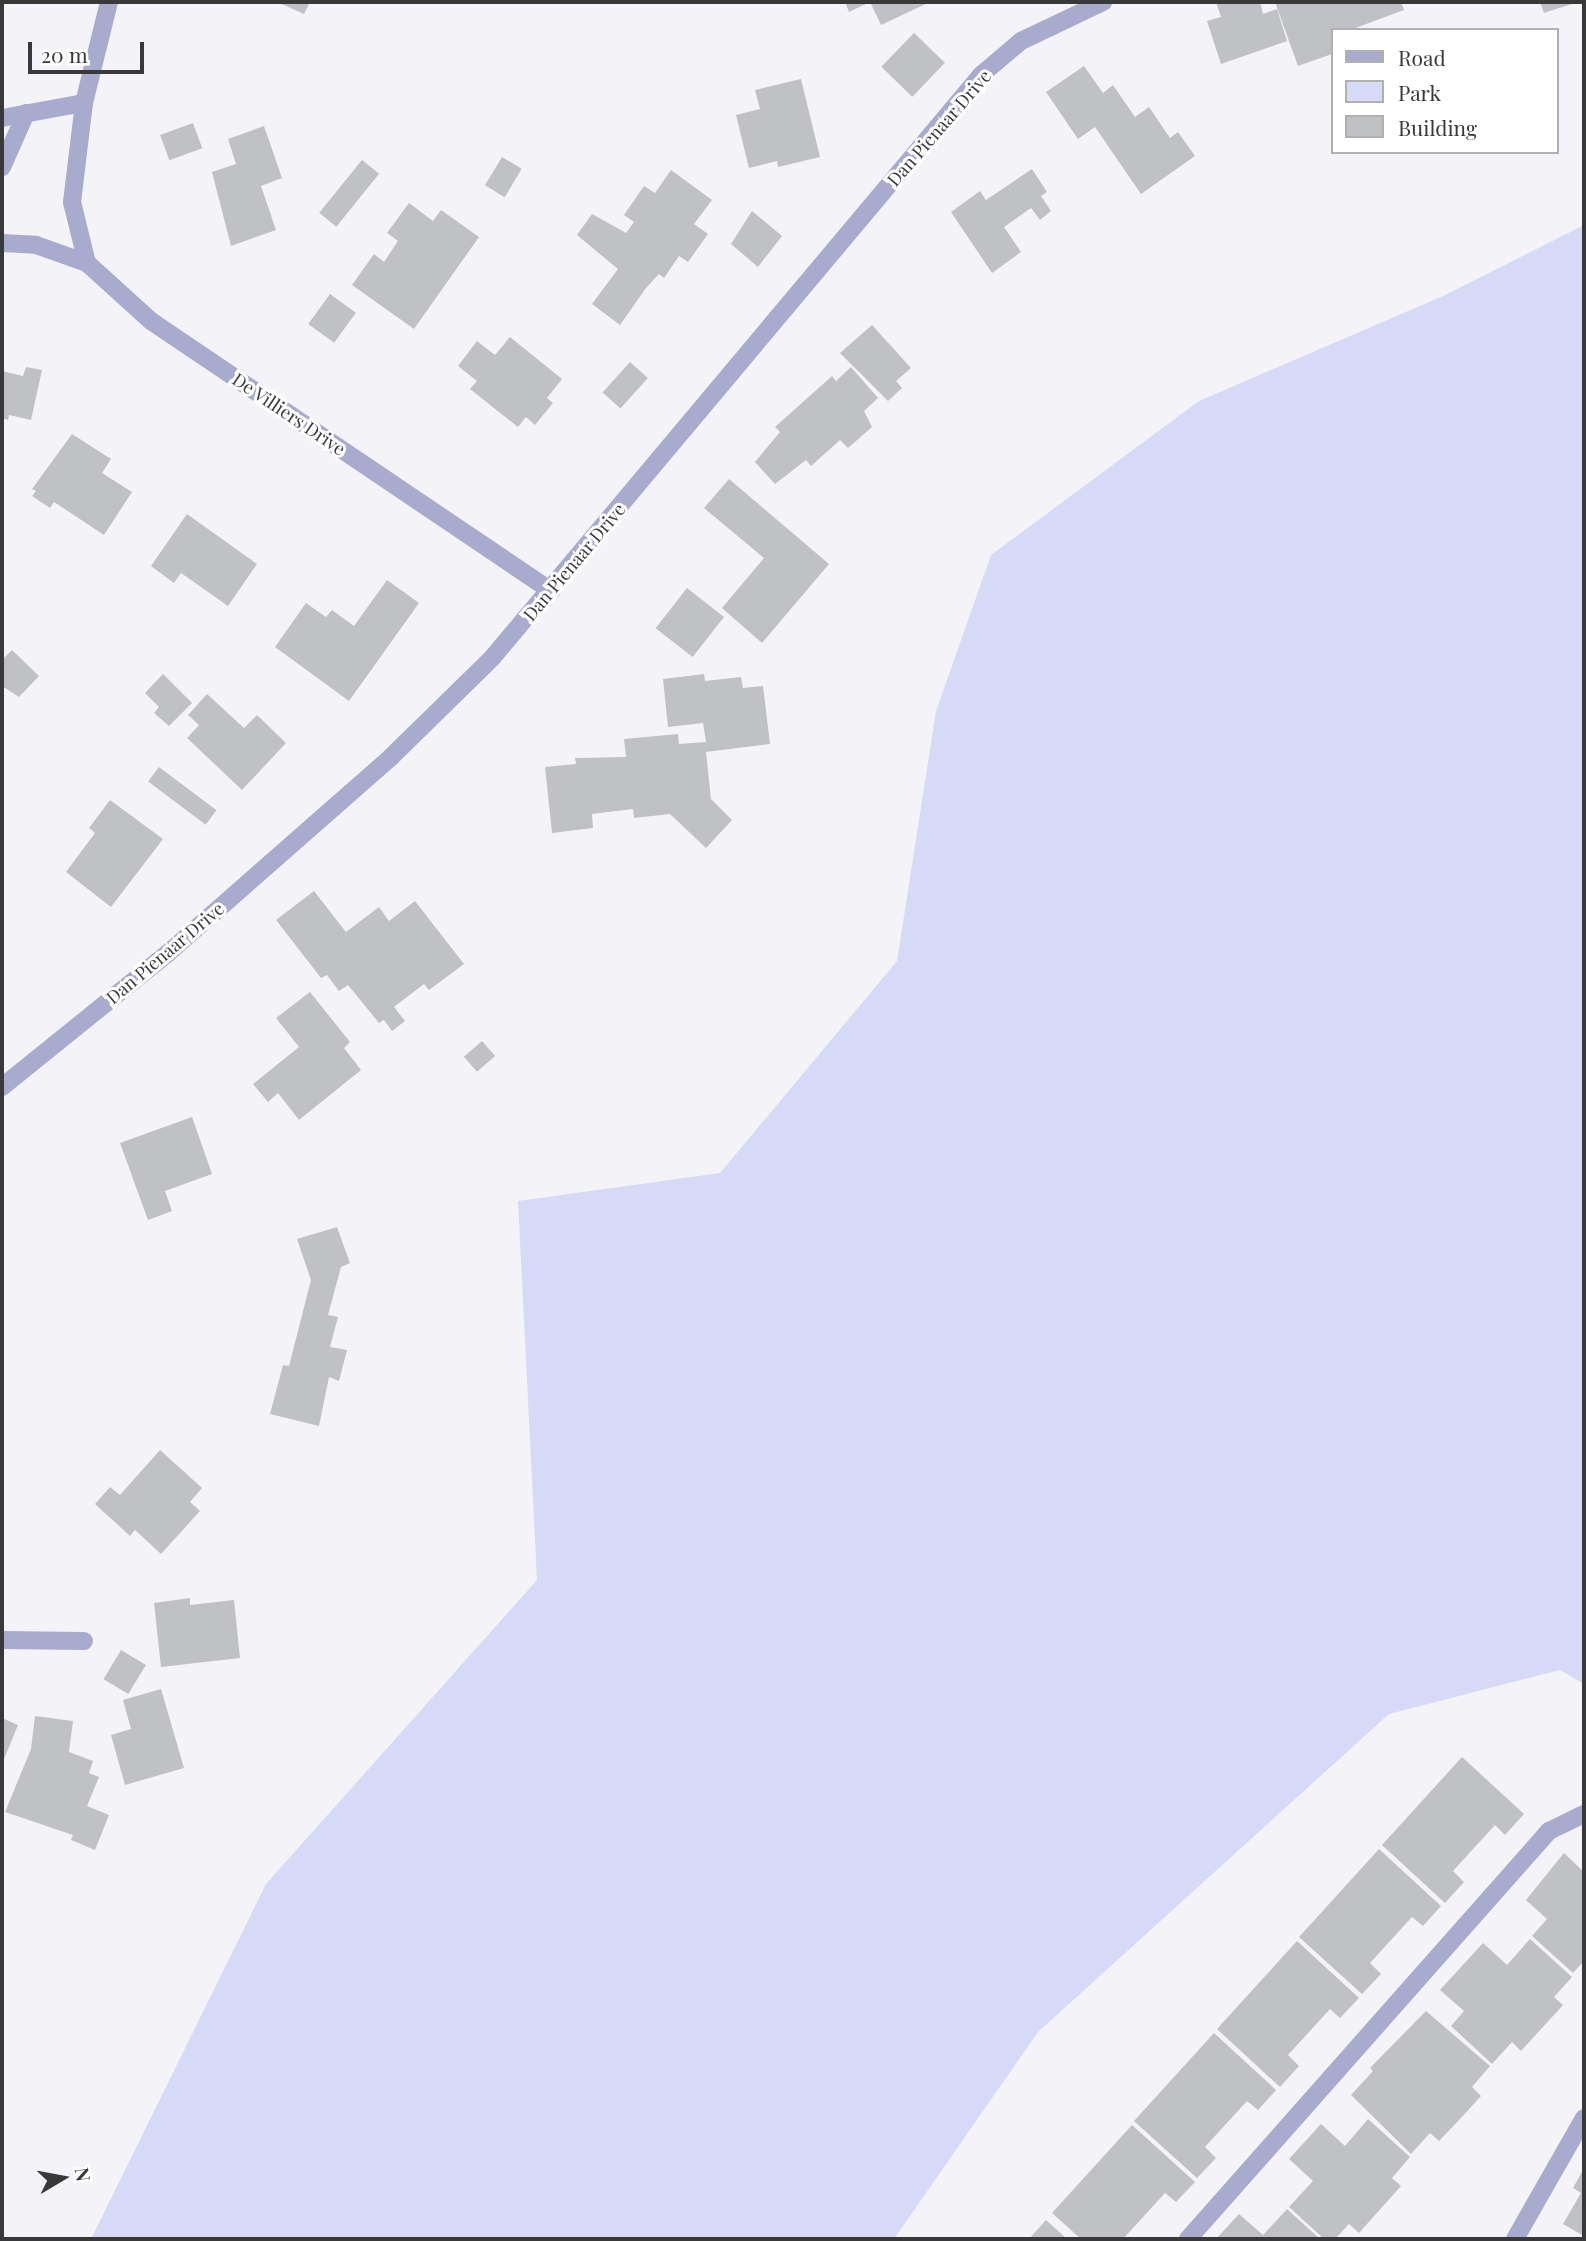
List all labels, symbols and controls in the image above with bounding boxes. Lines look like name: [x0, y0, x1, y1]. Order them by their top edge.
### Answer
scale bar: [32, 28, 147, 72]
legend: [1330, 28, 1558, 154]
text: 20 m: [41, 40, 88, 68]
text: Road: [1398, 43, 1446, 71]
street label: Dan Pienaar Drive: [883, 65, 995, 191]
text: Park: [1398, 78, 1441, 106]
text: Building: [1398, 113, 1477, 141]
street label: De Villiers Drive: [228, 368, 350, 460]
street label: Dan Pienaar Drive: [518, 499, 630, 625]
street label: Dan Pienaar Drive: [102, 897, 228, 1009]
north arrow: [28, 2143, 98, 2213]
text: N: [70, 2165, 98, 2183]

